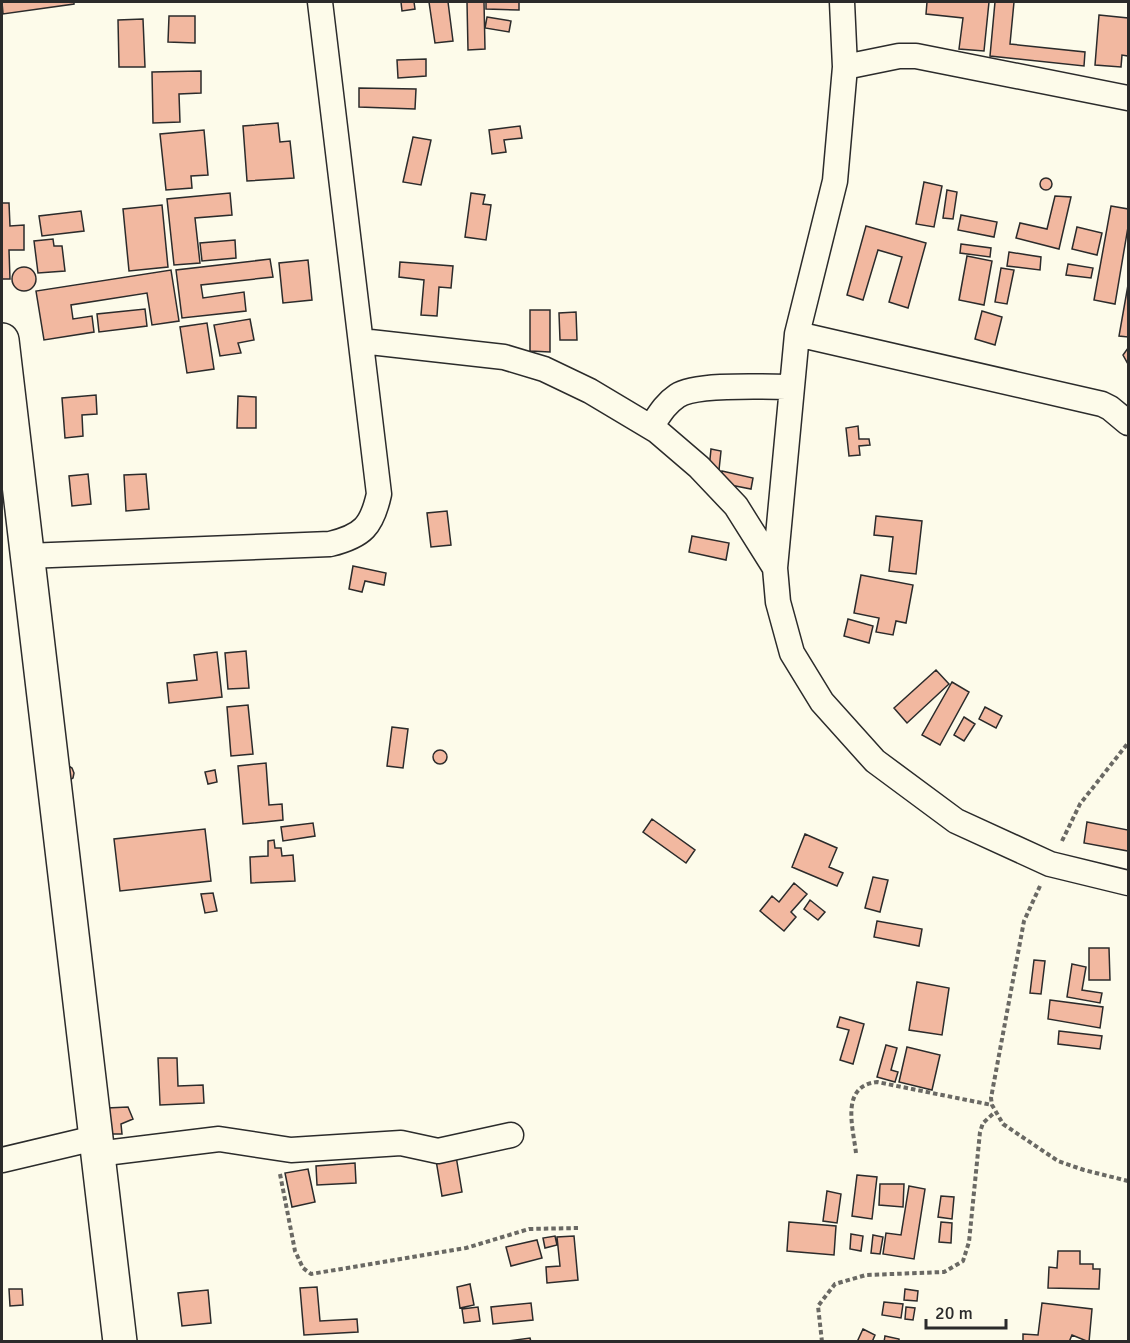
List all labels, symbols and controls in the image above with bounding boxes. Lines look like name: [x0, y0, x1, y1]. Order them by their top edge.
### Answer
scale bar: [926, 1292, 1006, 1330]
text: 20 m: [935, 1302, 973, 1324]

